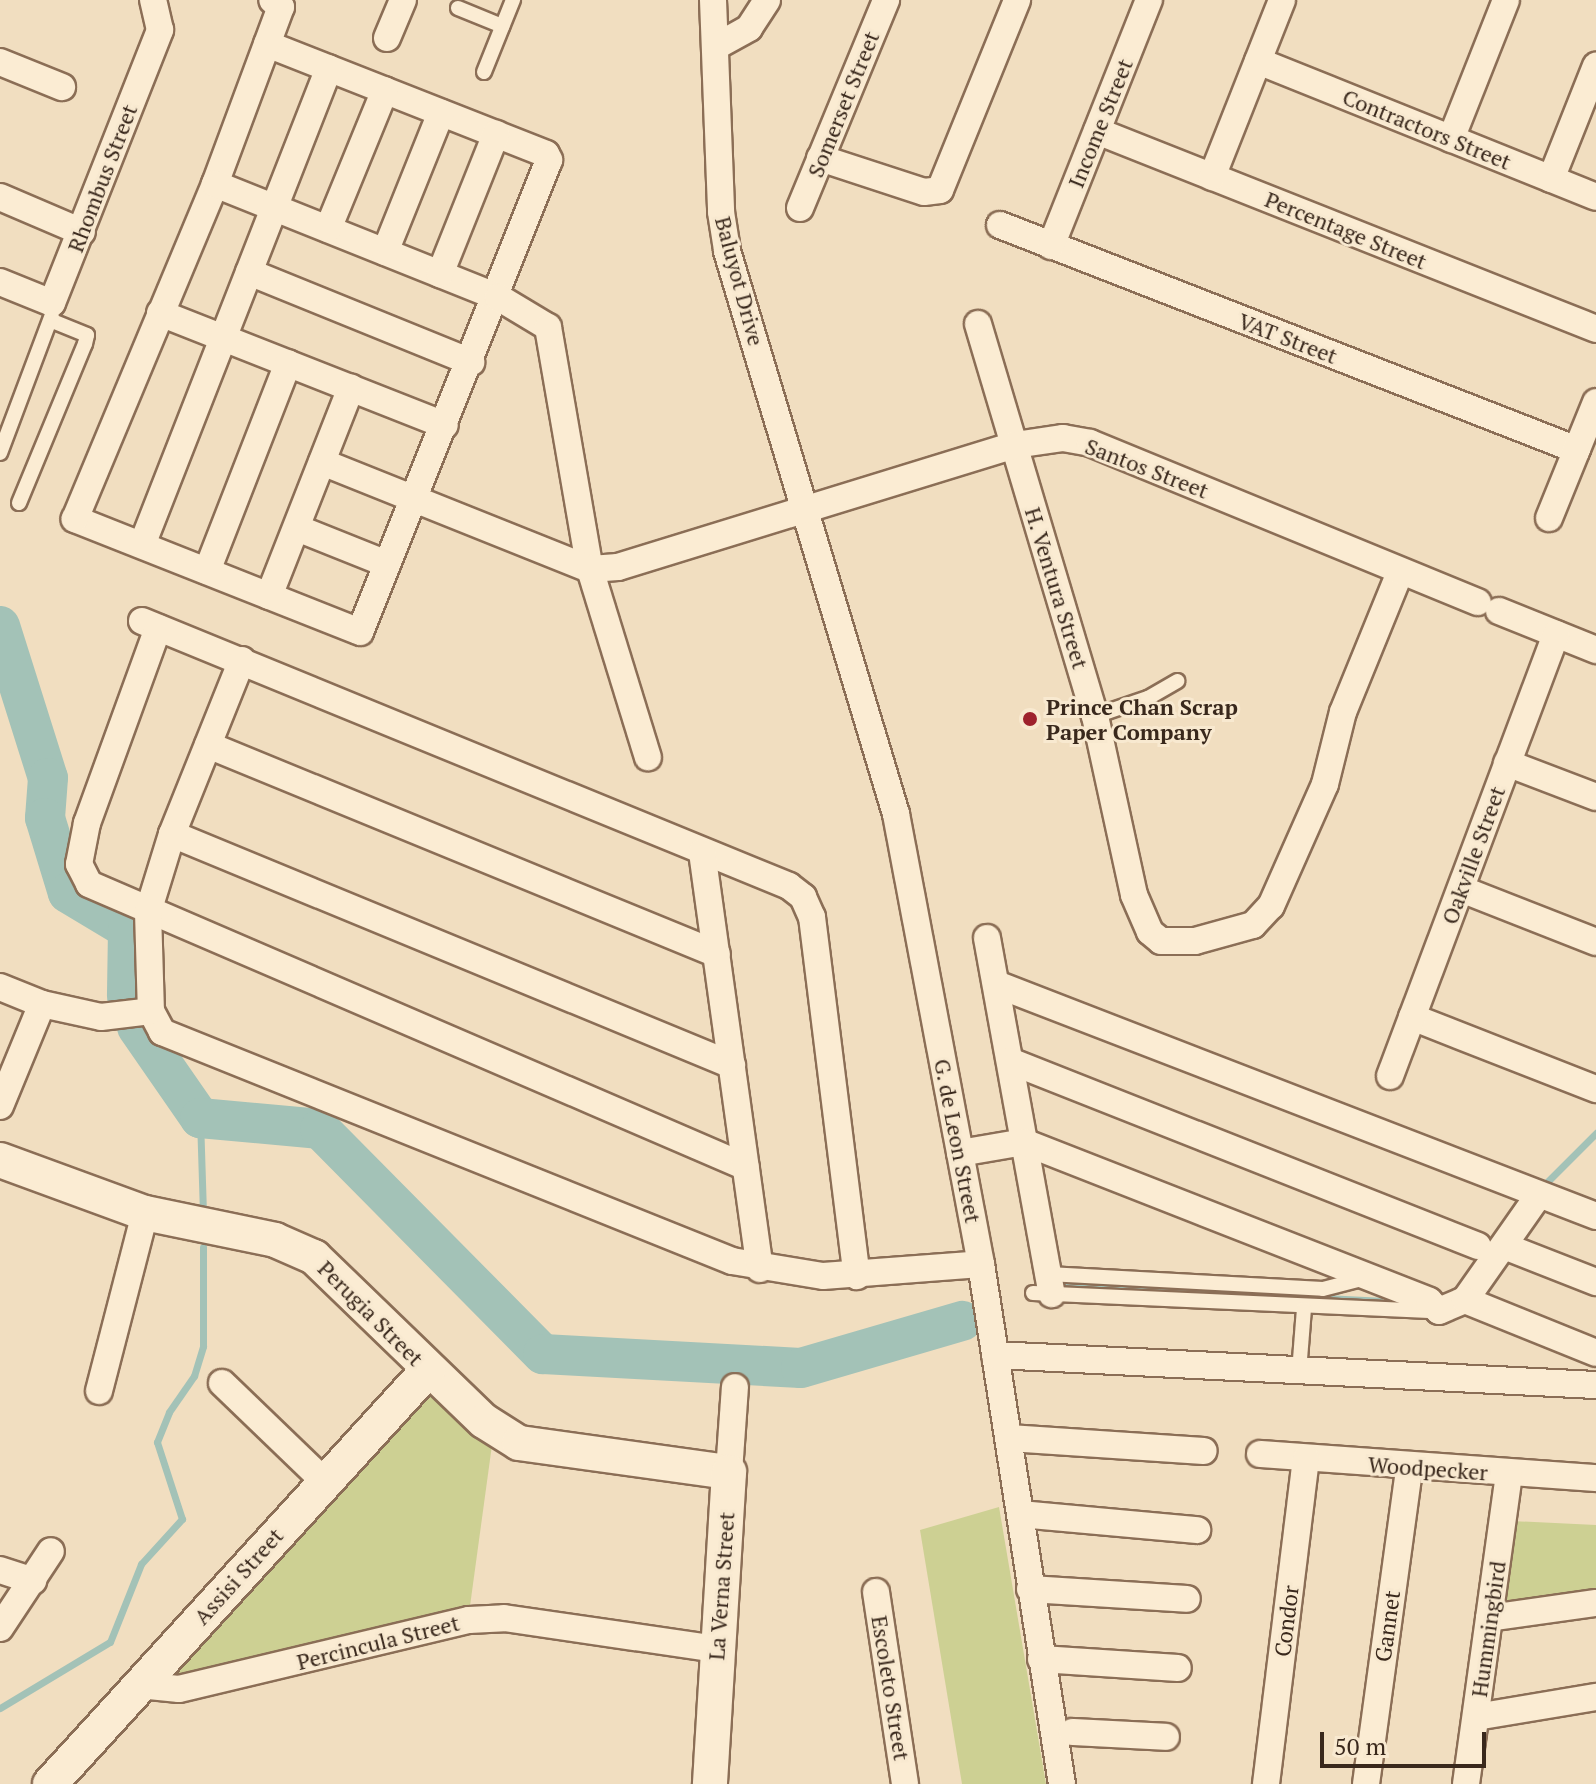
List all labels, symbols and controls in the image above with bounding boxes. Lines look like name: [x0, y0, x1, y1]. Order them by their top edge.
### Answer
street label: Somerset Street: [802, 27, 884, 181]
street label: Income Street: [1062, 55, 1138, 191]
street label: Contractors Street: [1339, 83, 1515, 175]
street label: Rhombus Street: [62, 100, 142, 256]
street label: Percentage Street: [1261, 186, 1431, 274]
street label: Baluyot Drive: [710, 214, 770, 348]
street label: VAT Street: [1235, 307, 1341, 369]
street label: Santos Street: [1082, 432, 1212, 504]
street label: H. Ventura Street: [1020, 503, 1094, 673]
place label: Prince Chan Scrap Paper Company: [1046, 693, 1238, 744]
marker: Prince Chan Scrap Paper Company: [1021, 710, 1039, 728]
street label: Oakville Street: [1436, 782, 1510, 928]
street label: G. de Leon Street: [929, 1056, 987, 1226]
street label: Perugia Street: [313, 1255, 429, 1371]
street label: Woodpecker: [1367, 1451, 1489, 1485]
street label: La Verna Street: [703, 1511, 739, 1661]
street label: Assisi Street: [188, 1522, 288, 1630]
street label: Hummingbird: [1465, 1559, 1511, 1699]
street label: Condor: [1269, 1584, 1303, 1658]
street label: Gannet: [1369, 1589, 1405, 1663]
street label: Percincula Street: [294, 1609, 462, 1675]
street label: Escoleto Street: [867, 1614, 915, 1762]
scale bar: [1324, 1716, 1490, 1766]
text: 50 m: [1334, 1730, 1386, 1762]

